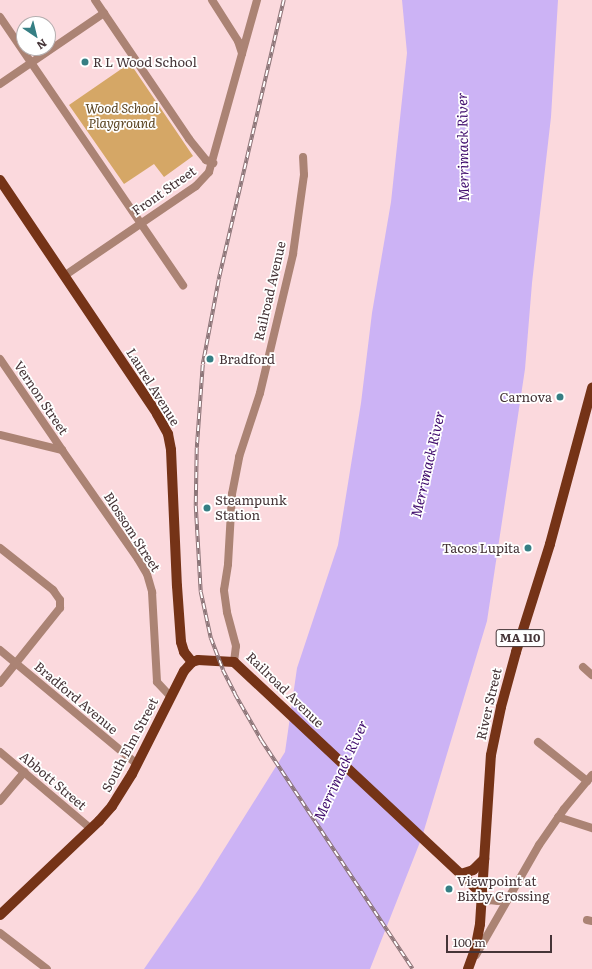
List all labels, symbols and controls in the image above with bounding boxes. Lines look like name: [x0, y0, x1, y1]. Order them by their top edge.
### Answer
north arrow: [16, 16, 56, 56]
text: N: [34, 36, 51, 54]
place label: R L Wood School: [93, 54, 197, 70]
marker: R L Wood School: [80, 57, 90, 67]
water label: Merrimack River: [453, 93, 471, 201]
park label: Wood School Playground: [85, 101, 159, 132]
street label: Front Street: [129, 163, 199, 219]
street label: Railroad Avenue: [251, 240, 289, 342]
street label: Laurel Avenue: [123, 345, 183, 429]
place label: Bradford: [219, 351, 275, 367]
marker: Bradford: [204, 353, 216, 365]
street label: Vernon Street: [11, 358, 71, 438]
place label: Carnova: [500, 389, 552, 405]
marker: Carnova: [555, 392, 565, 402]
water label: Merrimack River: [407, 409, 447, 519]
street label: Blossom Street: [100, 489, 164, 575]
place label: Steampunk Station: [215, 493, 287, 524]
marker: Steampunk Station: [202, 503, 212, 513]
place label: Tacos Lupita: [442, 540, 520, 556]
marker: Tacos Lupita: [523, 543, 533, 553]
road number: MA 110: [495, 628, 545, 648]
street label: Railroad Avenue: [243, 649, 327, 731]
street label: Bradford Avenue: [31, 659, 121, 737]
street label: River Street: [473, 667, 505, 741]
street label: South Elm Street: [99, 695, 161, 795]
water label: Merrimack River: [309, 717, 371, 823]
street label: Abbott Street: [16, 749, 90, 813]
place label: Viewpoint at Bixby Crossing: [457, 874, 549, 905]
marker: Viewpoint at Bixby Crossing: [444, 884, 454, 894]
scale bar: [448, 927, 554, 953]
text: 100 m: [453, 933, 486, 951]

